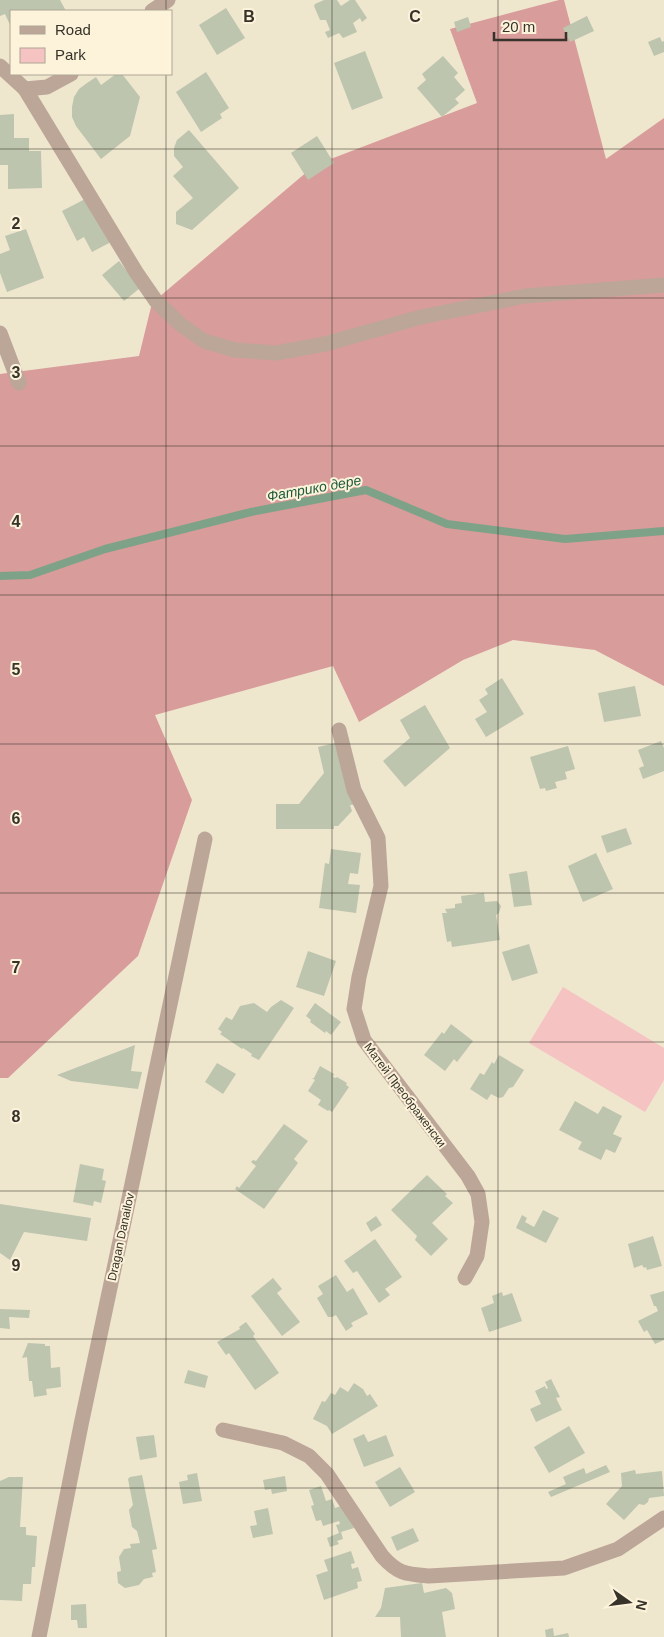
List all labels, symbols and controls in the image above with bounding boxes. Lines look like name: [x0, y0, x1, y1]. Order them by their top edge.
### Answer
text: B: [243, 8, 255, 25]
text: C: [409, 8, 421, 25]
legend: [10, 10, 172, 75]
scale bar: [494, 10, 566, 42]
text: 20 m: [502, 18, 535, 35]
text: Road: [55, 21, 91, 38]
text: Park: [55, 46, 86, 63]
text: 2: [12, 215, 21, 232]
text: 3: [12, 364, 21, 381]
water label: Фатрико дере: [266, 472, 363, 504]
text: 4: [12, 513, 21, 530]
text: 5: [12, 661, 21, 678]
text: 6: [12, 810, 21, 827]
text: 7: [12, 959, 21, 976]
street label: Матей Преображенски: [361, 1040, 449, 1150]
text: 8: [12, 1108, 21, 1125]
street label: Dragan Danailov: [105, 1192, 137, 1282]
text: 9: [12, 1257, 21, 1274]
north arrow: [604, 1577, 654, 1627]
text: N: [633, 1598, 651, 1612]

